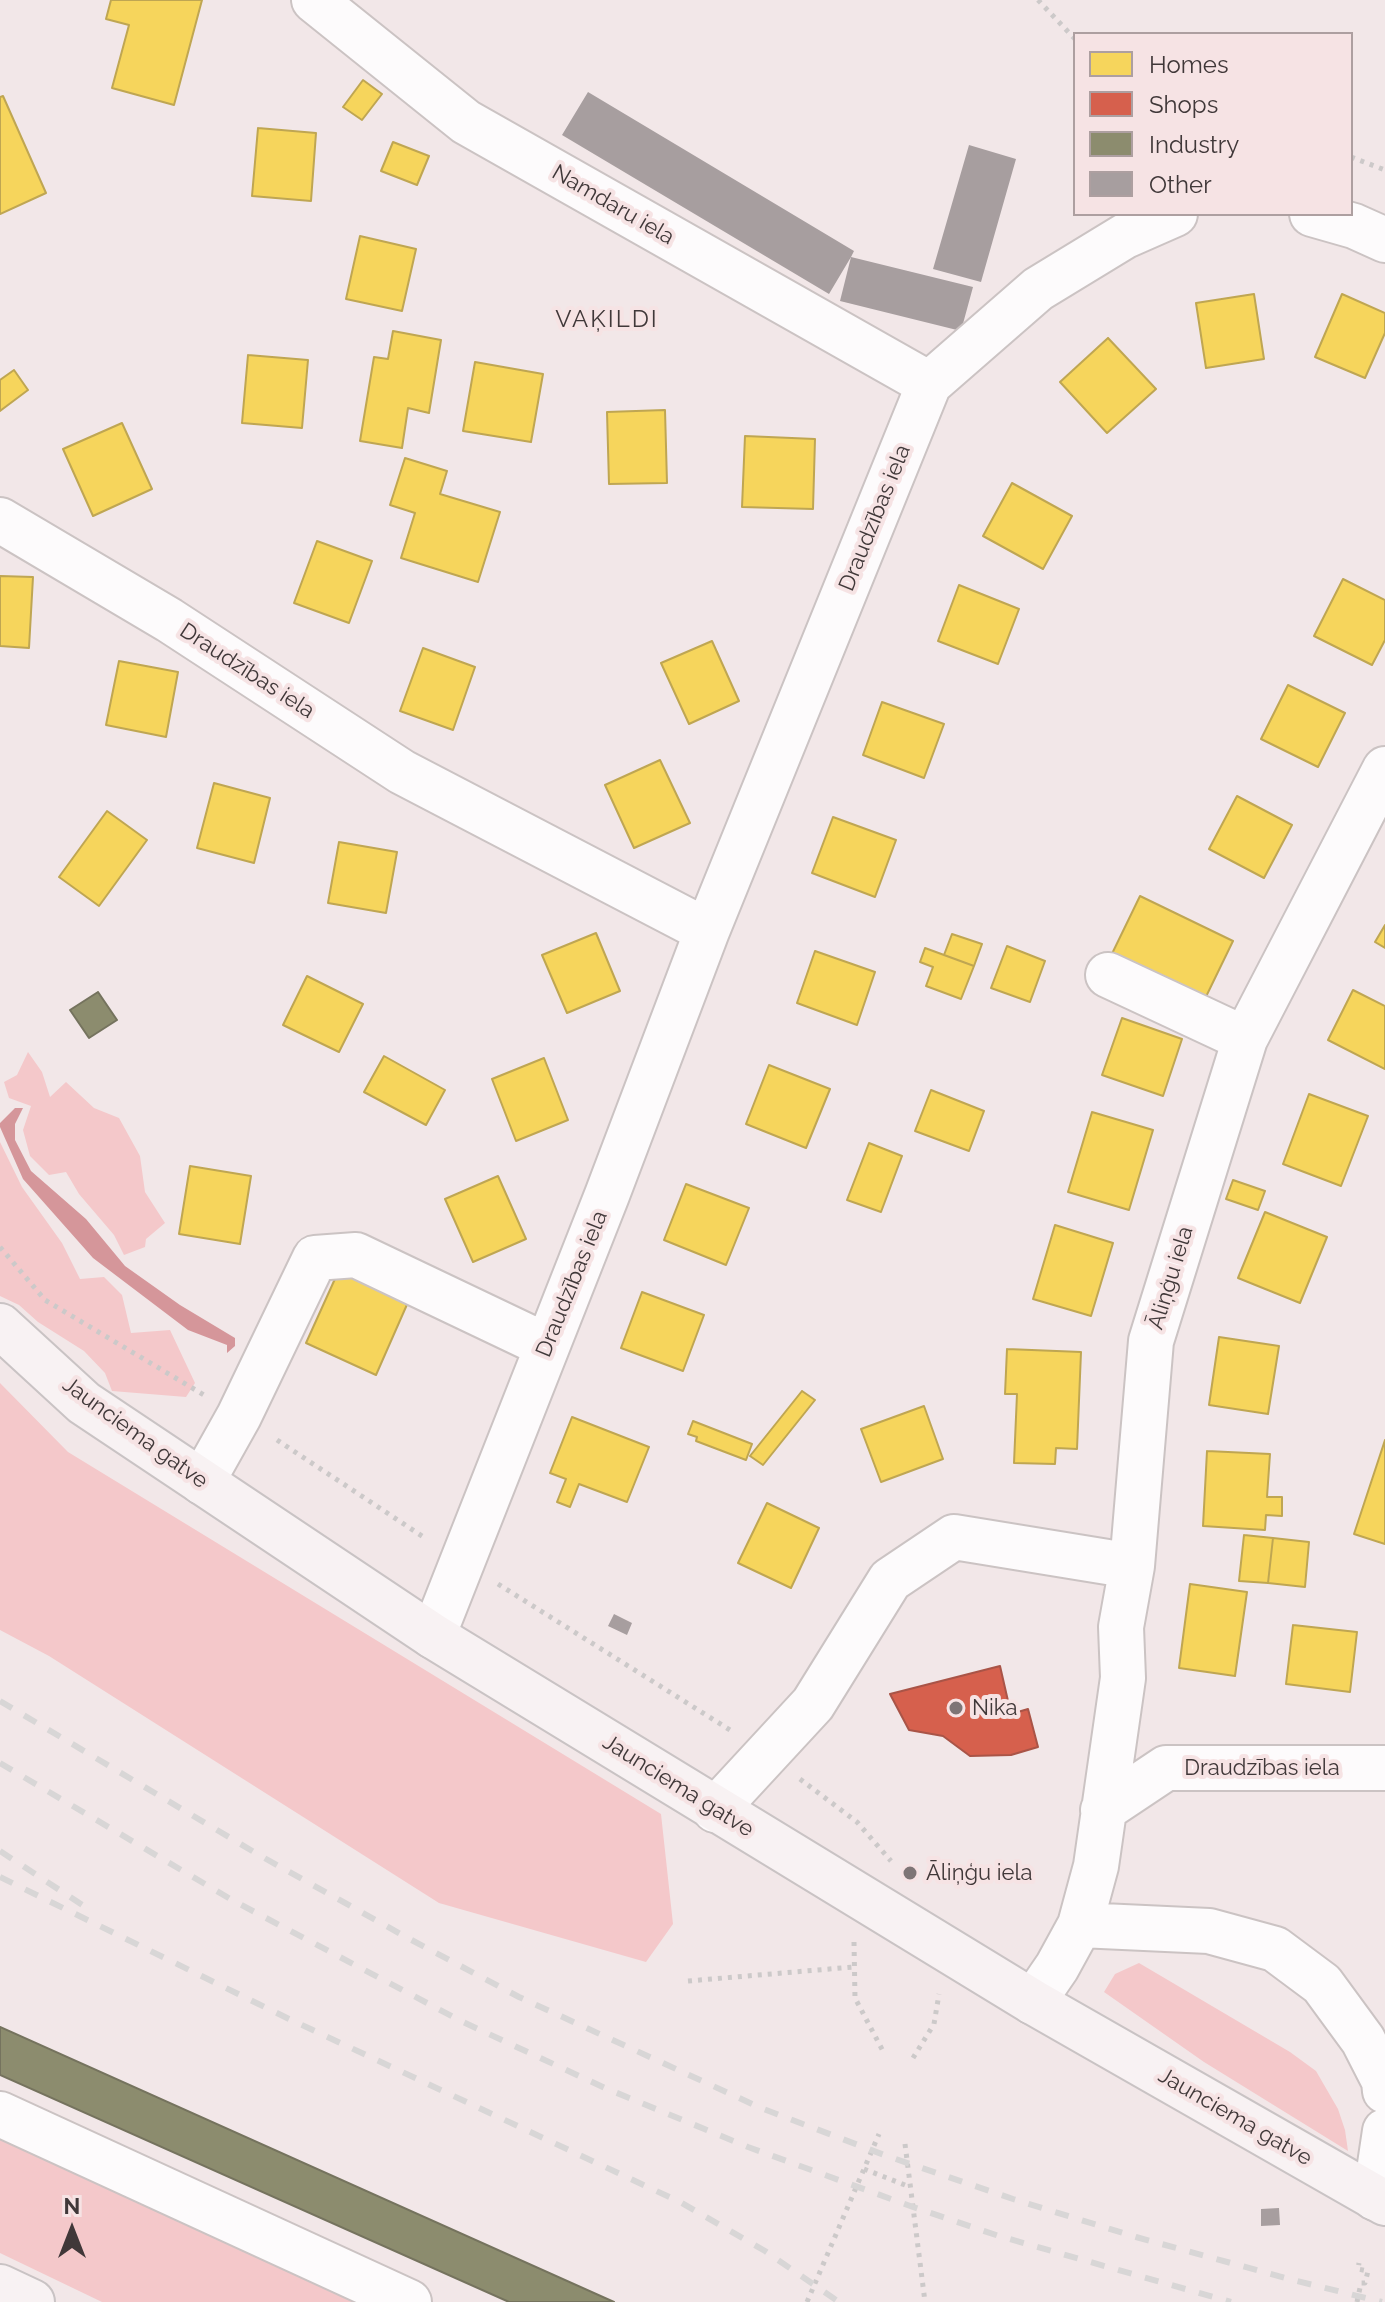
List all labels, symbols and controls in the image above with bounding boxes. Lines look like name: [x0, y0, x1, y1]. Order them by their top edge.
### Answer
legend: [1073, 32, 1353, 216]
text: Homes: [1149, 50, 1229, 79]
text: Shops: [1149, 90, 1218, 119]
text: Industry: [1149, 130, 1239, 159]
street label: Namdaru iela: [547, 159, 679, 251]
text: Other: [1149, 170, 1212, 199]
district label: VAĶILDI: [555, 306, 659, 334]
street label: Draudzības iela: [834, 441, 916, 595]
street label: Draudzības iela: [175, 618, 319, 724]
street label: Draudzības iela: [531, 1207, 613, 1361]
street label: Āliņģu iela: [1143, 1223, 1199, 1333]
street label: Jaunciema gatve: [57, 1371, 213, 1495]
place label: Nika: [972, 1695, 1017, 1721]
marker: Nika: [947, 1699, 965, 1717]
street label: Jaunciema gatve: [598, 1729, 758, 1843]
street label: Draudzības iela: [1184, 1755, 1340, 1781]
place label: Āliņģu iela: [926, 1860, 1032, 1886]
marker: Āliņģu iela: [901, 1864, 919, 1882]
street label: Jaunciema gatve: [1153, 2062, 1317, 2172]
north arrow: [32, 2190, 112, 2270]
text: N: [64, 2193, 80, 2219]

